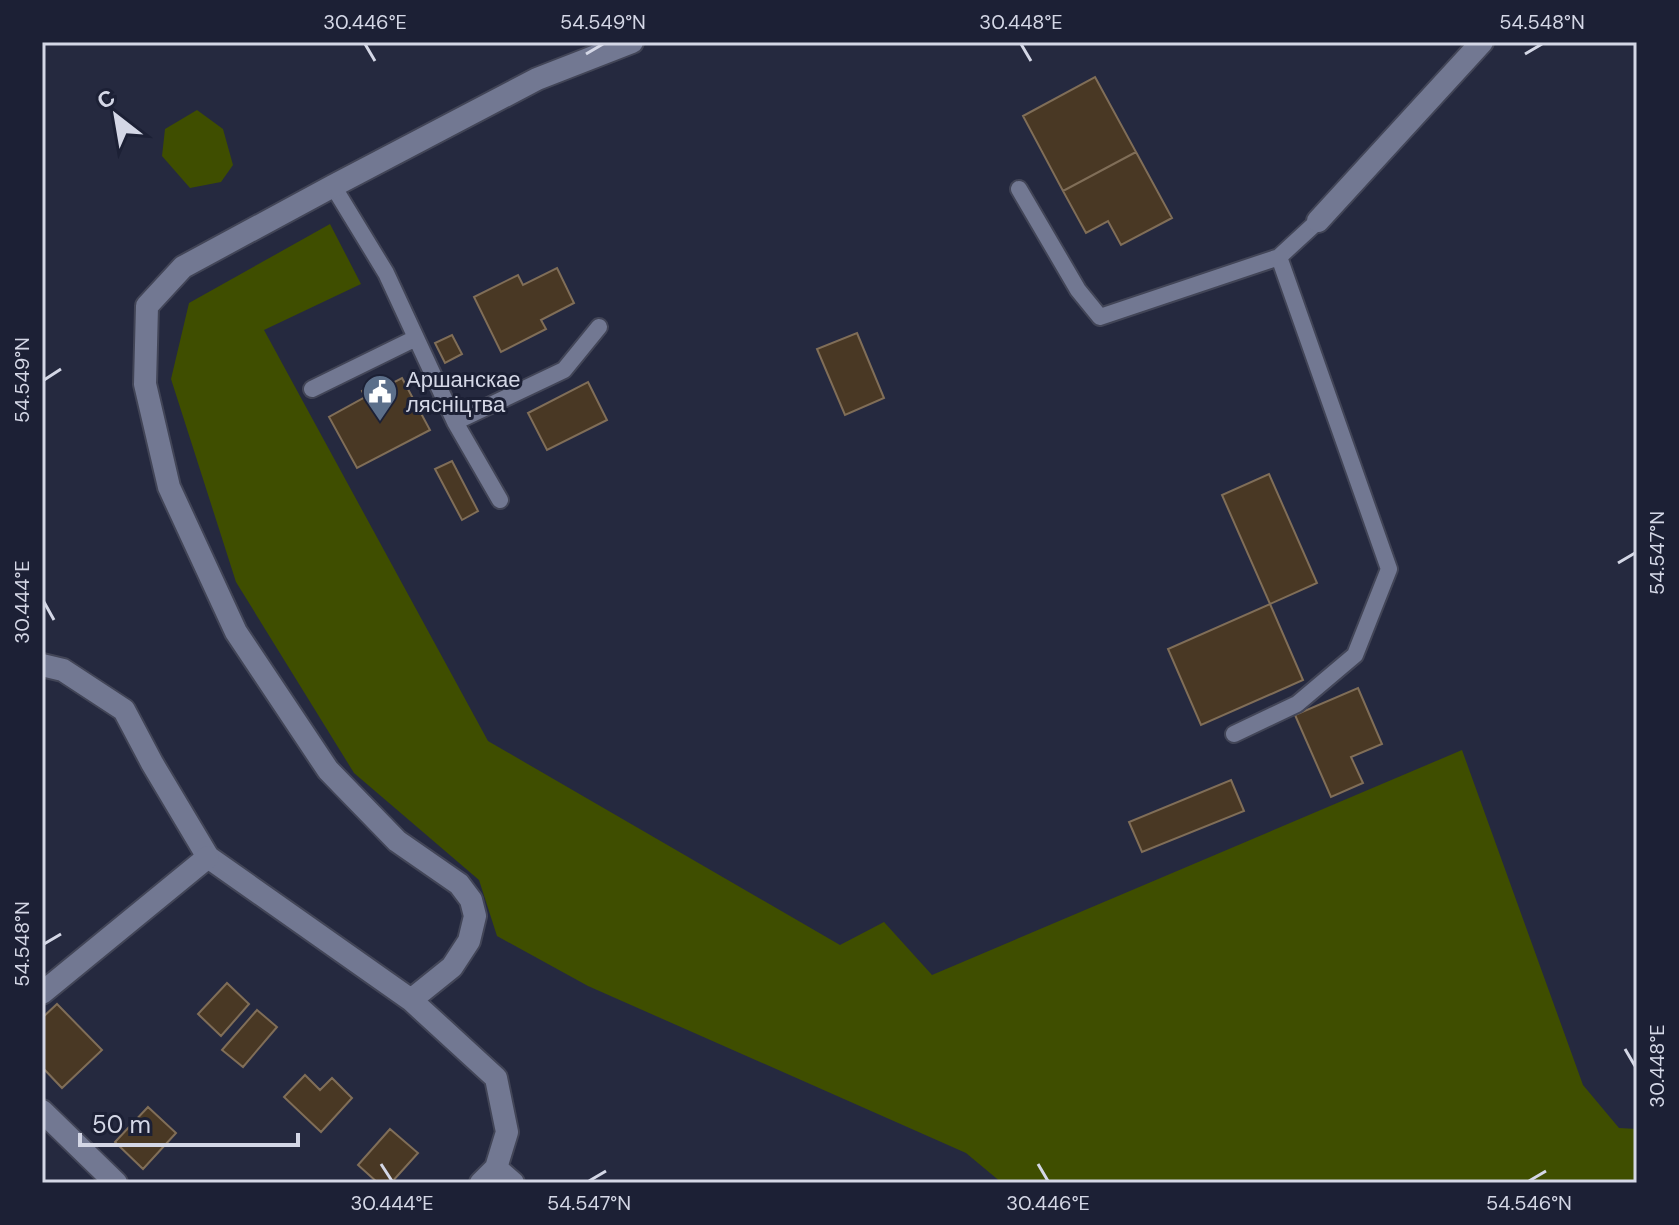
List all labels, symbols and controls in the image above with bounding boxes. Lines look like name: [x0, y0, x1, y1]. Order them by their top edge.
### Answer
text: 30.446°E: [323, 9, 407, 35]
text: 54.549°N: [560, 9, 646, 35]
text: 30.448°E: [979, 9, 1063, 35]
text: 54.548°N: [1499, 9, 1585, 35]
north arrow: [76, 76, 156, 156]
text: С: [92, 83, 120, 116]
text: 54.549°N: [9, 337, 35, 423]
place label: Аршанскае лясніцтва: [406, 365, 521, 419]
public building icon: Аршанскае лясніцтва: [361, 373, 399, 423]
text: 54.547°N: [1644, 511, 1670, 595]
text: 30.444°E: [9, 560, 35, 644]
text: 54.548°N: [9, 901, 35, 987]
text: 30.448°E: [1644, 1024, 1670, 1108]
scale bar: [80, 1097, 298, 1147]
text: 50 m: [92, 1109, 151, 1140]
text: 30.444°E: [350, 1190, 434, 1216]
text: 54.547°N: [547, 1190, 631, 1216]
text: 30.446°E: [1006, 1190, 1090, 1216]
text: 54.546°N: [1486, 1190, 1572, 1216]

